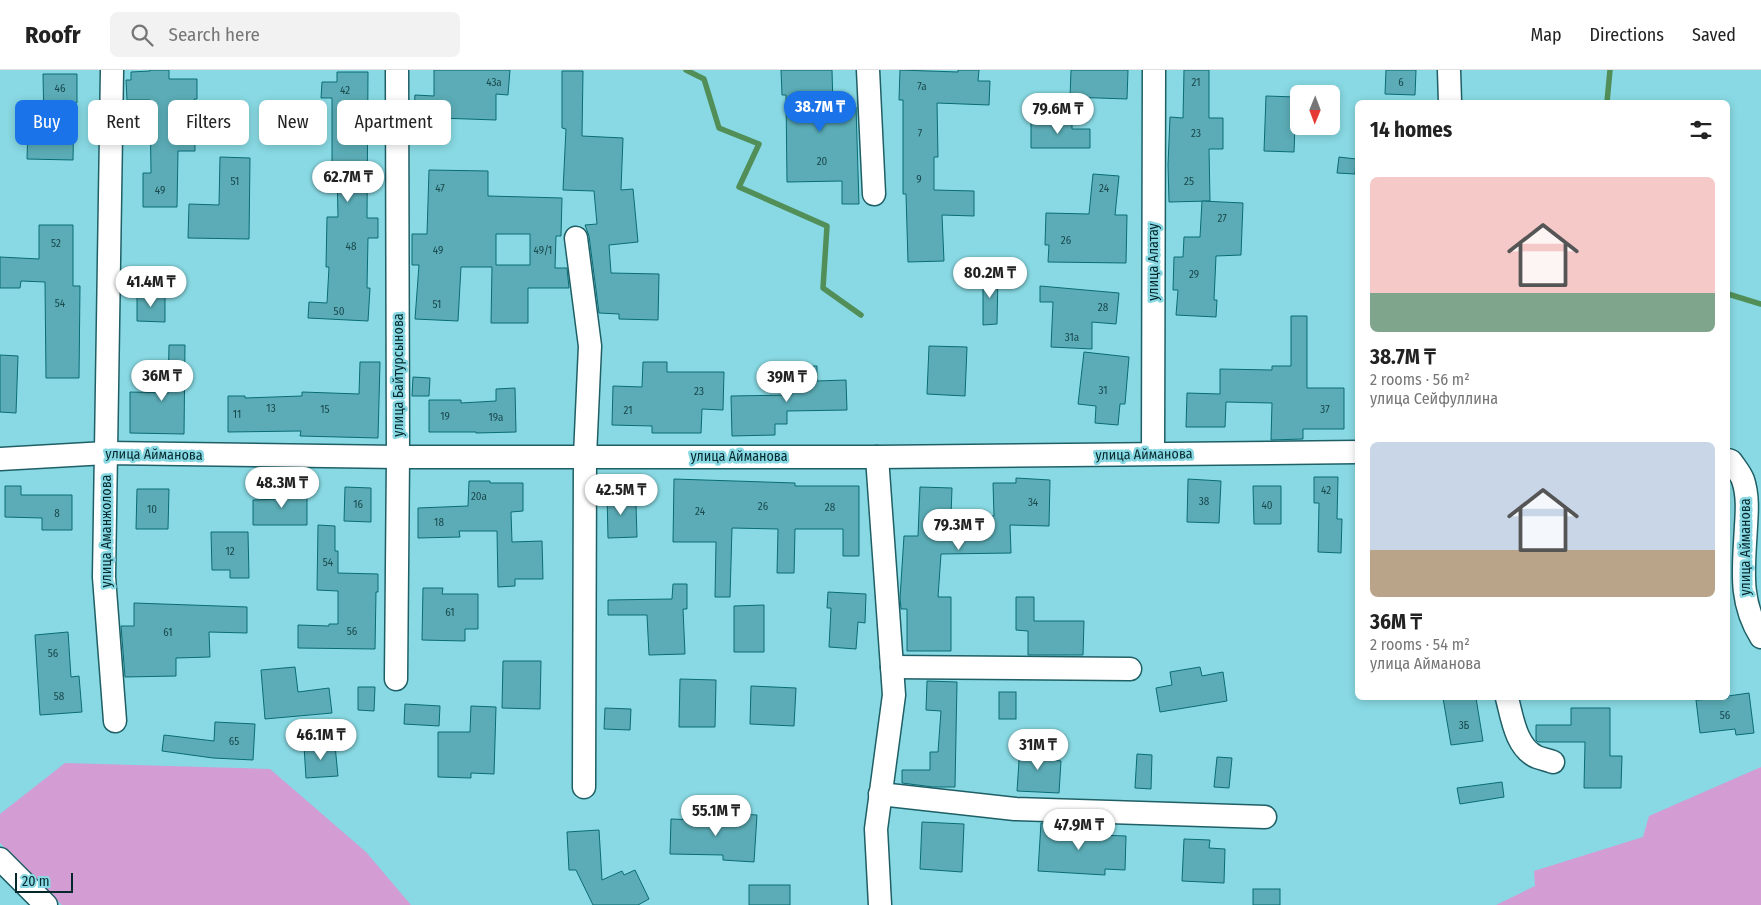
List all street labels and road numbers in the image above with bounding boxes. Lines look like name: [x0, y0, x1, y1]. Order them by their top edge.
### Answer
street label: улица Алатау: [1145, 222, 1162, 301]
street label: улица Байтурсынова: [390, 313, 407, 437]
street label: улица Айманова: [105, 445, 203, 464]
street label: улица Айманова: [1095, 445, 1193, 464]
street label: улица Айманова: [690, 448, 788, 465]
street label: улица Аманжолова: [98, 474, 115, 587]
street label: улица Айманова: [1737, 498, 1754, 596]

